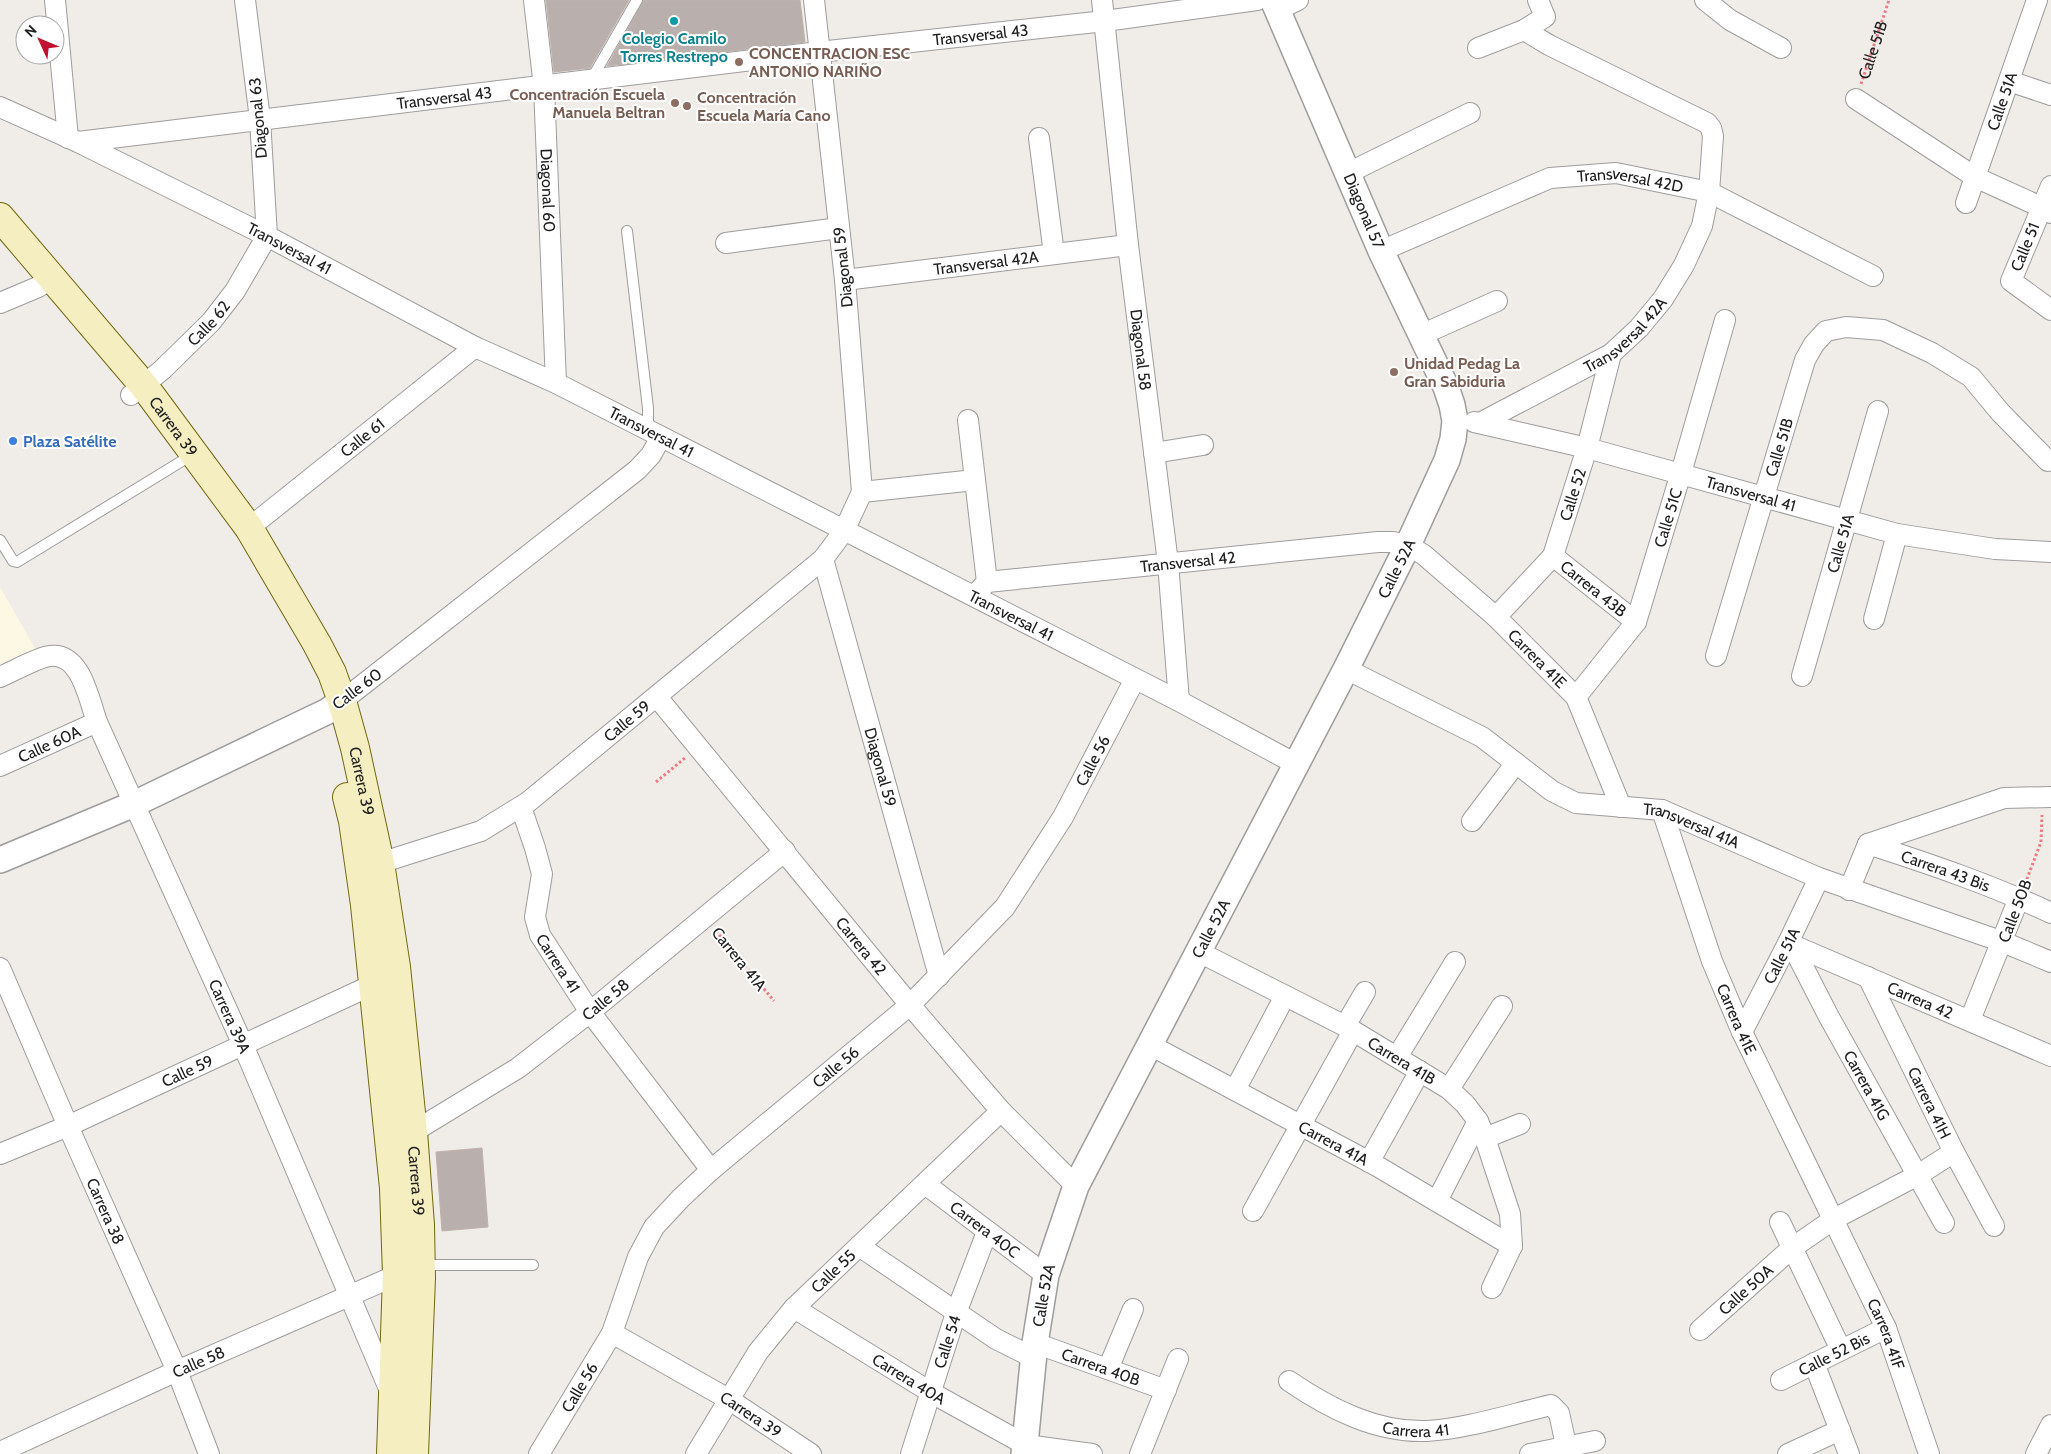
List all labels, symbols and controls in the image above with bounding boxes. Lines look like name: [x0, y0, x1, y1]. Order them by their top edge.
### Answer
north arrow: [15, 15, 65, 65]
marker: Colegio Camilo Torres Restrepo: [668, 15, 680, 27]
street label: Calle 51B: [1854, 18, 1891, 81]
street label: Transversal 43: [932, 20, 1029, 49]
text: N: [21, 21, 41, 41]
place label: Colegio Camilo Torres Restrepo: [620, 29, 728, 66]
place label: CONCENTRACION ESC ANTONIO NARIÑO: [749, 44, 911, 81]
marker: CONCENTRACION ESC ANTONIO NARIÑO: [733, 56, 745, 68]
street label: Calle 51A: [1983, 69, 2021, 133]
street label: Diagonal 63: [245, 77, 271, 159]
street label: Transversal 43: [396, 82, 493, 113]
place label: Concentración Escuela Manuela Beltran: [510, 85, 665, 122]
place label: Concentración Escuela María Cano: [697, 88, 831, 125]
marker: Concentración Escuela Manuela Beltran: [669, 97, 681, 109]
marker: Concentración Escuela María Cano: [681, 100, 693, 112]
street label: Diagonal 60: [537, 148, 559, 233]
street label: Transversal 42D: [1576, 163, 1685, 196]
street label: Diagonal 57: [1340, 170, 1388, 252]
street label: Transversal 41: [244, 218, 335, 278]
street label: Calle 51: [2007, 220, 2043, 274]
street label: Diagonal 59: [829, 226, 857, 308]
street label: Transversal 42A: [932, 247, 1040, 278]
street label: Transversal 42A: [1580, 293, 1670, 376]
street label: Calle 62: [183, 297, 234, 349]
street label: Diagonal 58: [1127, 308, 1156, 392]
place label: Unidad Pedag La Gran Sabiduria: [1404, 354, 1520, 391]
marker: Unidad Pedag La Gran Sabiduria: [1388, 366, 1400, 378]
street label: Carrera 39: [145, 393, 202, 460]
street label: Transversal 41: [606, 402, 697, 461]
street label: Calle 61: [336, 414, 388, 461]
street label: Calle 51B: [1761, 415, 1797, 479]
place label: Plaza Satélite: [23, 432, 116, 451]
marker: Plaza Satélite: [7, 435, 19, 447]
street label: Calle 52: [1555, 466, 1590, 523]
street label: Transversal 41: [1704, 472, 1798, 515]
street label: Calle 51C: [1650, 486, 1685, 549]
street label: Calle 51A: [1823, 511, 1858, 575]
street label: Calle 52A: [1374, 536, 1419, 601]
street label: Transversal 42: [1139, 547, 1236, 576]
street label: Carrera 43B: [1557, 556, 1631, 621]
street label: Transversal 41: [966, 586, 1057, 645]
street label: Carrera 41E: [1504, 625, 1571, 692]
street label: Calle 60: [328, 664, 386, 714]
street label: Calle 59: [600, 696, 654, 745]
street label: Calle 60A: [15, 721, 84, 766]
street label: Diagonal 59: [861, 725, 901, 809]
street label: Calle 56: [1071, 732, 1113, 789]
street label: Carrera 39: [345, 745, 379, 817]
street label: Transversal 41A: [1643, 799, 1743, 852]
street label: Carrera 43 Bis: [1899, 846, 1993, 895]
street label: Calle 50B: [1994, 876, 2036, 945]
street label: Calle 52A: [1187, 896, 1234, 961]
street label: Carrera 42: [832, 913, 891, 979]
street label: Carrera 41A: [708, 923, 770, 995]
street label: Calle 51A: [1759, 924, 1804, 987]
street label: Carrera 41: [532, 930, 584, 996]
street label: Calle 58: [578, 974, 633, 1024]
street label: Carrera 39A: [205, 976, 255, 1056]
street label: Carrera 42: [1885, 977, 1956, 1022]
street label: Carrera 41E: [1713, 981, 1761, 1057]
street label: Carrera 41B: [1364, 1033, 1439, 1088]
street label: Calle 56: [808, 1042, 863, 1092]
street label: Carrera 41G: [1840, 1047, 1894, 1123]
street label: Calle 59: [158, 1051, 216, 1091]
street label: Carrera 41H: [1904, 1064, 1955, 1142]
street label: Carrera 41A: [1295, 1117, 1372, 1169]
street label: Carrera 39: [405, 1145, 429, 1216]
street label: Carrera 38: [83, 1175, 129, 1247]
street label: Carrera 40C: [946, 1197, 1024, 1261]
street label: Calle 55: [807, 1245, 859, 1296]
street label: Calle 50A: [1714, 1260, 1777, 1319]
street label: Calle 52A: [1028, 1261, 1059, 1328]
street label: Carrera 41F: [1864, 1295, 1909, 1372]
street label: Calle 54: [930, 1313, 964, 1371]
street label: Calle 52 Bis: [1795, 1328, 1873, 1379]
street label: Calle 58: [169, 1342, 227, 1381]
street label: Carrera 40B: [1059, 1344, 1143, 1390]
street label: Carrera 40A: [869, 1349, 949, 1408]
street label: Calle 56: [557, 1359, 602, 1415]
street label: Carrera 39: [717, 1387, 785, 1441]
street label: Carrera 41: [1381, 1417, 1450, 1441]

